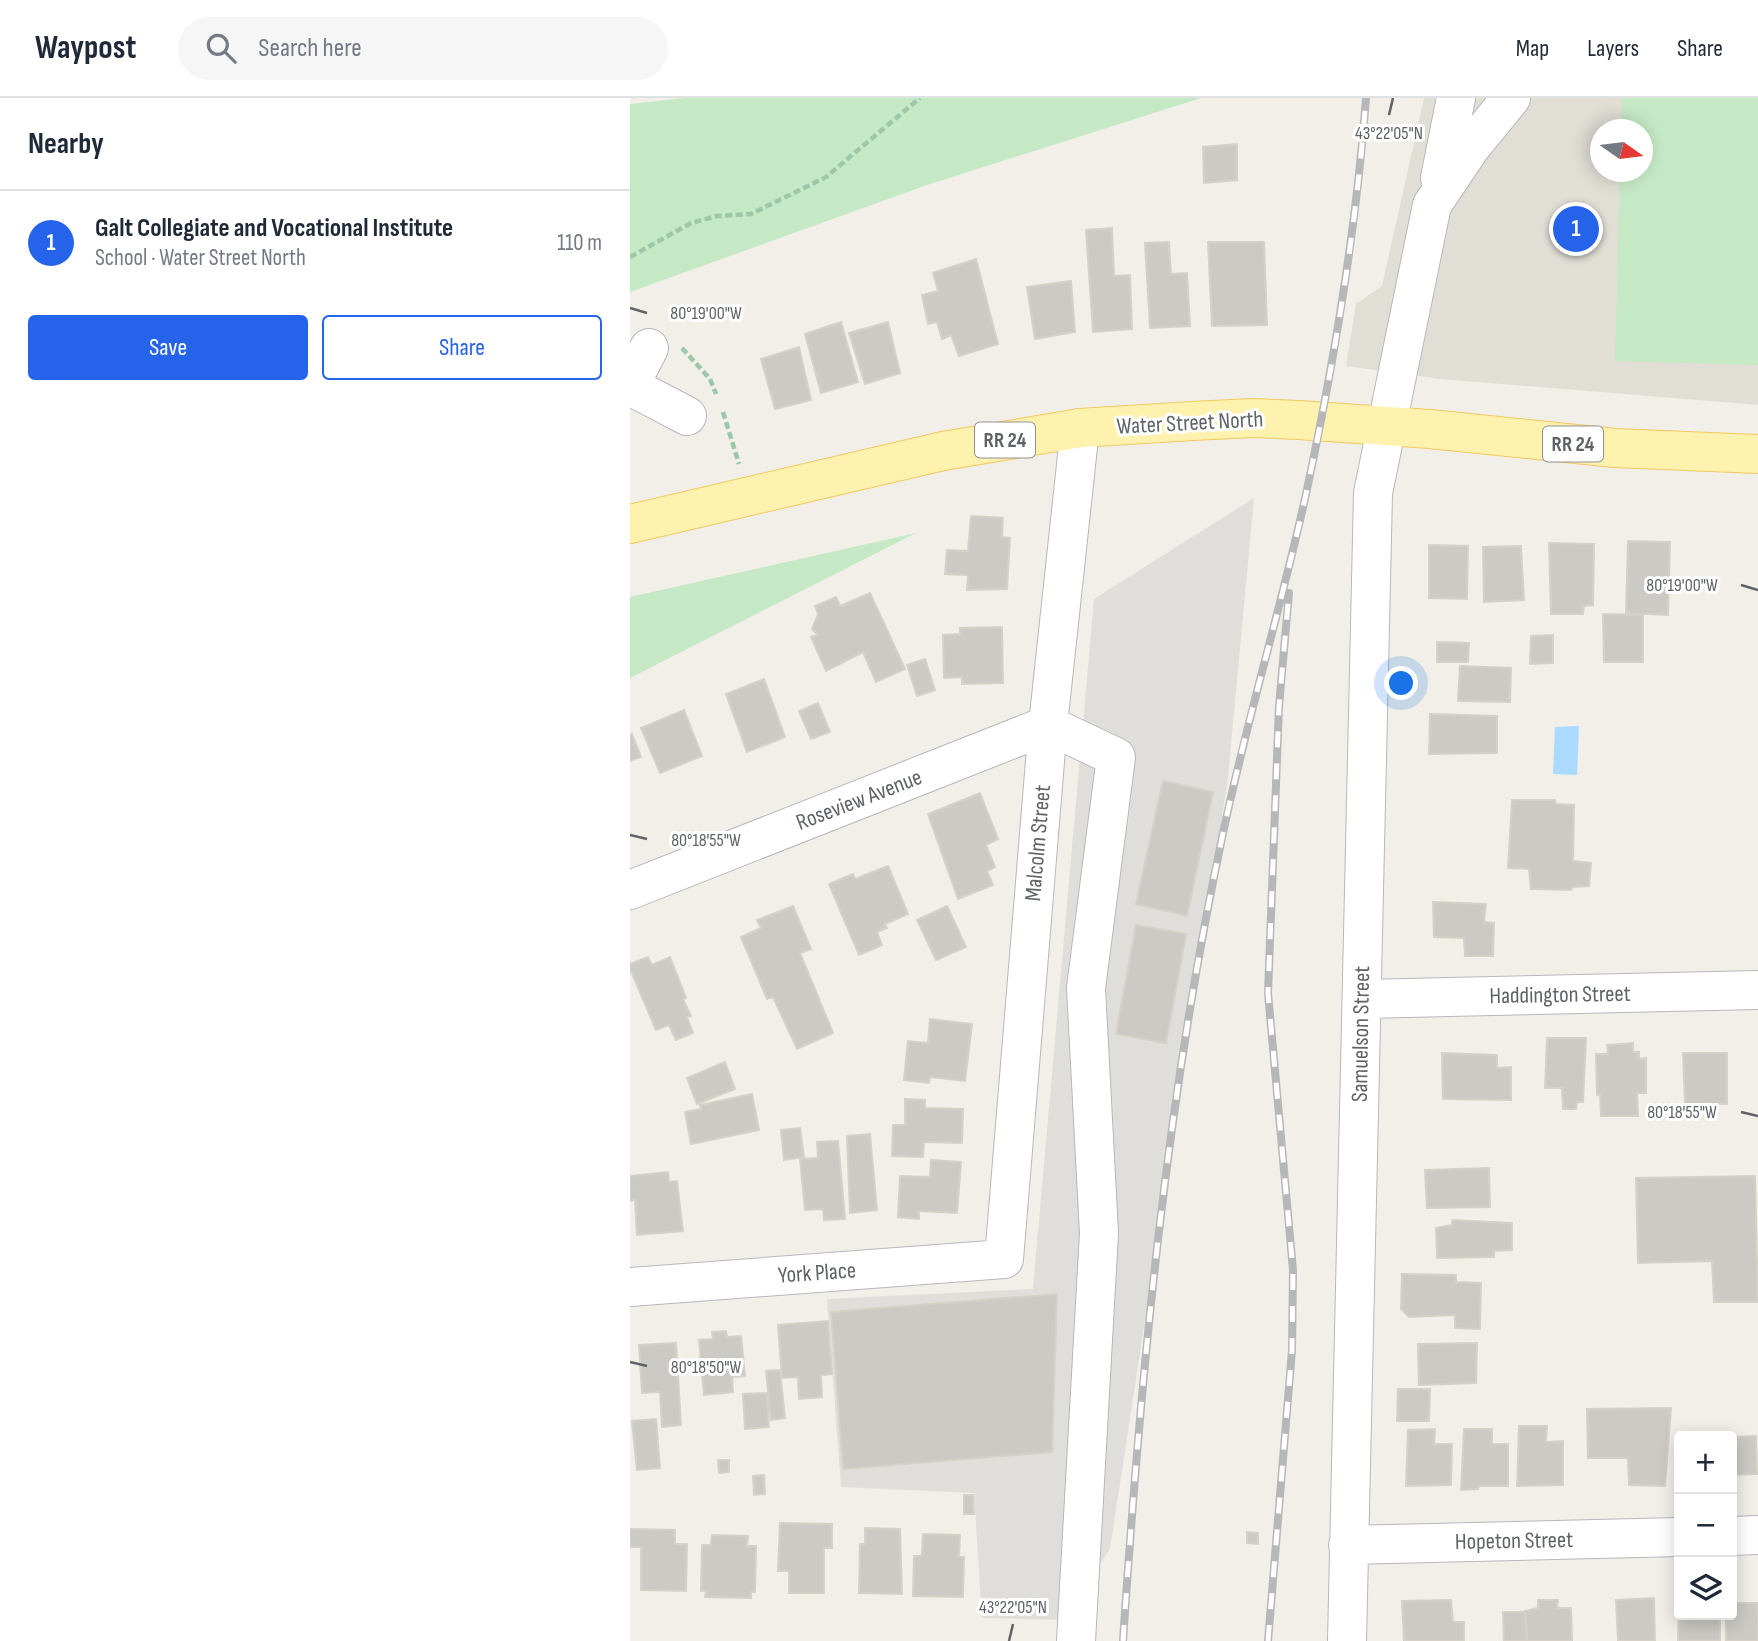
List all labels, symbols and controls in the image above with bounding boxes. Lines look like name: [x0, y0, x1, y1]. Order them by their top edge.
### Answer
search box: [178, 17, 668, 80]
text: Waypost: [35, 28, 136, 68]
icon: search: [202, 29, 240, 67]
text: Search here: [258, 33, 362, 64]
text: Map: [1516, 34, 1549, 63]
text: Layers: [1587, 34, 1639, 63]
text: Share: [1677, 34, 1723, 63]
north arrow: [1590, 119, 1653, 182]
text: 43°22'05"N: [1355, 123, 1423, 144]
text: Nearby: [28, 126, 104, 162]
pin: 1: [1553, 203, 1599, 255]
text: Galt Collegiate and Vocational Institute: [95, 213, 453, 244]
text: 1: [46, 229, 56, 257]
text: 110 m: [557, 229, 602, 257]
text: School · Water Street North: [95, 244, 306, 272]
text: 80°19'00"W: [670, 303, 742, 324]
button: Save: [28, 315, 308, 380]
button: Share: [322, 315, 602, 380]
street label: Water Street North: [1116, 405, 1264, 441]
road number: RR 24: [975, 422, 1035, 458]
road number: RR 24: [1543, 426, 1603, 462]
text: 80°19'00"W: [1646, 575, 1718, 596]
your location: [1384, 666, 1418, 700]
street label: Roseview Avenue: [792, 763, 926, 837]
street label: Malcolm Street: [1019, 784, 1057, 902]
text: 80°18'55"W: [671, 830, 741, 851]
street label: Samuelson Street: [1346, 966, 1376, 1102]
street label: Haddington Street: [1489, 980, 1631, 1010]
text: 80°18'55"W: [1647, 1102, 1717, 1123]
street label: York Place: [777, 1256, 857, 1290]
text: 80°18'50"W: [671, 1357, 741, 1378]
map controls: [1674, 1431, 1737, 1620]
button: +: [1674, 1431, 1737, 1494]
button: −: [1674, 1494, 1737, 1557]
street label: Hopeton Street: [1455, 1526, 1573, 1556]
button: layers: [1674, 1557, 1737, 1620]
text: 43°22'05"N: [979, 1597, 1047, 1618]

